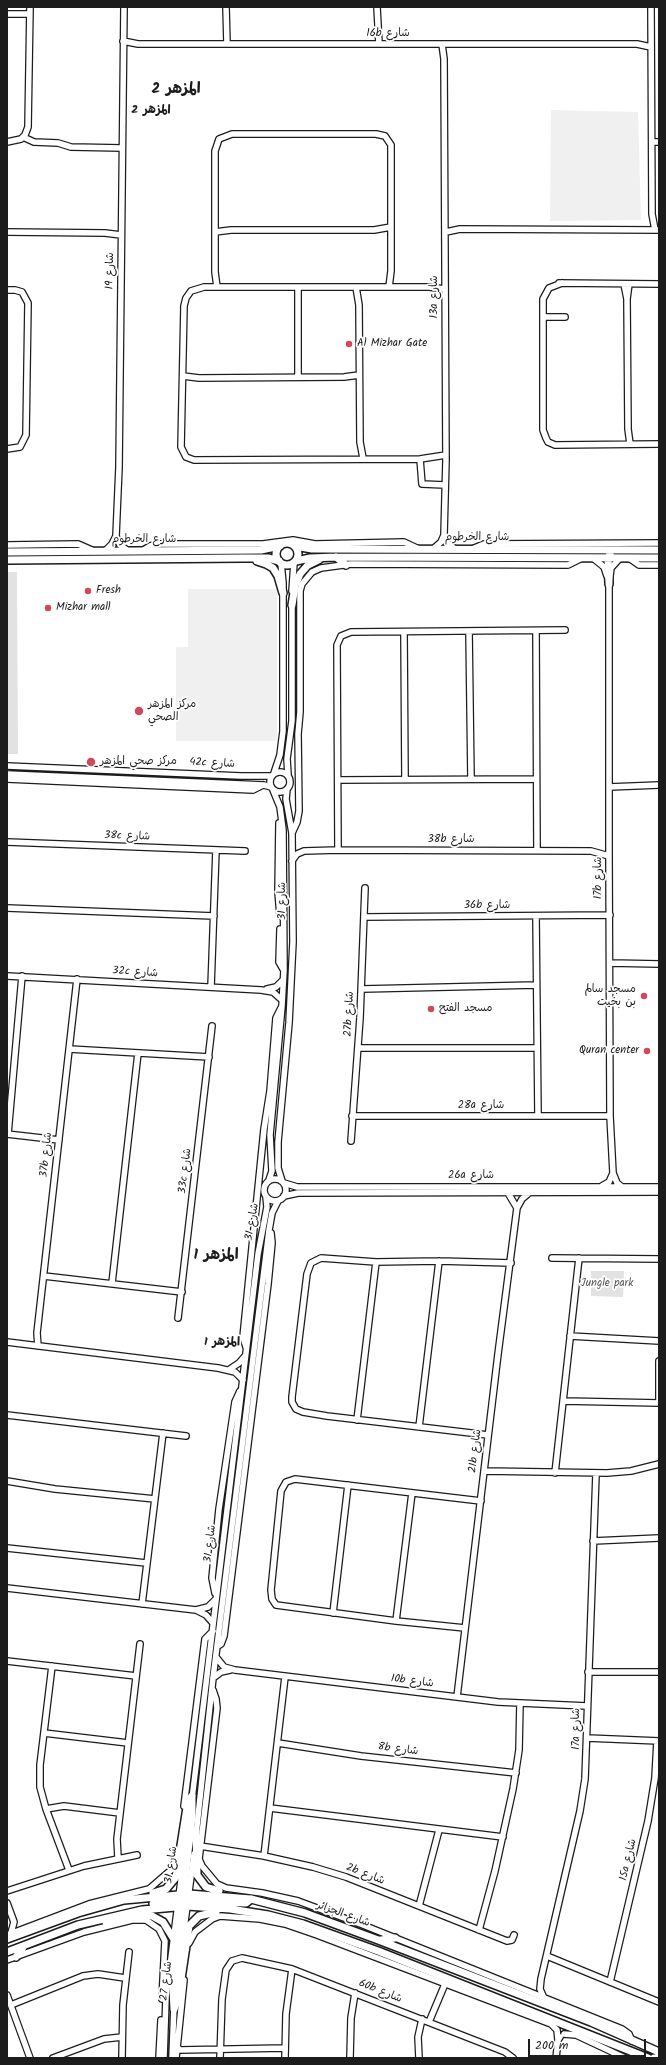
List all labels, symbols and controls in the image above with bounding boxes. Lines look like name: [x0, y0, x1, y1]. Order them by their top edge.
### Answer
street label: 16b شارع: [366, 27, 410, 41]
district label: المزهر 2: [151, 81, 201, 99]
district label: المزهر 2: [131, 104, 171, 118]
street label: شارع 19: [104, 252, 118, 290]
street label: 13a شارع: [428, 275, 442, 319]
place label: Al Mizhar Gate: [357, 337, 427, 351]
marker: Al Mizhar Gate: [344, 339, 354, 349]
street label: شارع الخرطوم: [445, 531, 509, 545]
street label: شارع الخرطوم: [112, 533, 176, 547]
place label: Fresh: [96, 584, 121, 598]
marker: Fresh: [83, 586, 93, 596]
place label: Mizhar mall: [56, 601, 111, 615]
marker: Mizhar mall: [43, 603, 53, 613]
place label: مركز المزهر الصحي: [148, 698, 196, 724]
marker: مركز المزهر الصحي: [133, 705, 145, 717]
place label: مركز صحي المزهر: [100, 755, 177, 769]
marker: مركز صحي المزهر: [85, 756, 97, 768]
street label: 42c شارع: [189, 756, 235, 772]
street label: 38c شارع: [104, 830, 150, 844]
street label: 38b شارع: [428, 833, 474, 847]
street label: 17b شارع: [592, 857, 606, 899]
street label: شارع 31: [276, 882, 290, 920]
street label: 36b شارع: [464, 899, 510, 913]
street label: 32c شارع: [112, 965, 158, 981]
place label: مسجد سالم بن بخيت: [584, 983, 636, 1009]
street label: 27b شارع: [342, 991, 358, 1037]
marker: مسجد سالم بن بخيت: [639, 991, 649, 1001]
place label: مسجد الفتح: [439, 1002, 492, 1016]
marker: مسجد الفتح: [426, 1004, 436, 1014]
place label: Quran center: [579, 1044, 639, 1058]
marker: Quran center: [642, 1046, 652, 1056]
street label: 28a شارع: [458, 1099, 504, 1113]
street label: 37b شارع: [38, 1132, 56, 1178]
street label: 33c شارع: [177, 1148, 195, 1194]
street label: 26a شارع: [448, 1169, 494, 1183]
street label: شارع 31: [243, 1202, 263, 1242]
district label: المزهر 1: [194, 1247, 238, 1265]
park label: Jungle park: [581, 1277, 633, 1291]
district label: المزهر 1: [204, 1336, 240, 1350]
street label: 21b شارع: [467, 1428, 485, 1474]
street label: شارع 31: [202, 1524, 220, 1564]
street label: 10b شارع: [390, 1673, 434, 1691]
street label: 17a شارع: [570, 1708, 584, 1750]
street label: 8b شارع: [377, 1741, 419, 1759]
street label: 15a شارع: [618, 1838, 640, 1882]
street label: شارع 31: [163, 1845, 181, 1885]
street label: 2b شارع: [344, 1862, 386, 1888]
street label: شارع الجزائر: [315, 1899, 371, 1931]
street label: شارع 27: [158, 1961, 176, 2001]
street label: 60b شارع: [356, 1977, 404, 2007]
scale bar: [530, 2031, 648, 2057]
text: 200 m: [535, 2036, 568, 2055]

